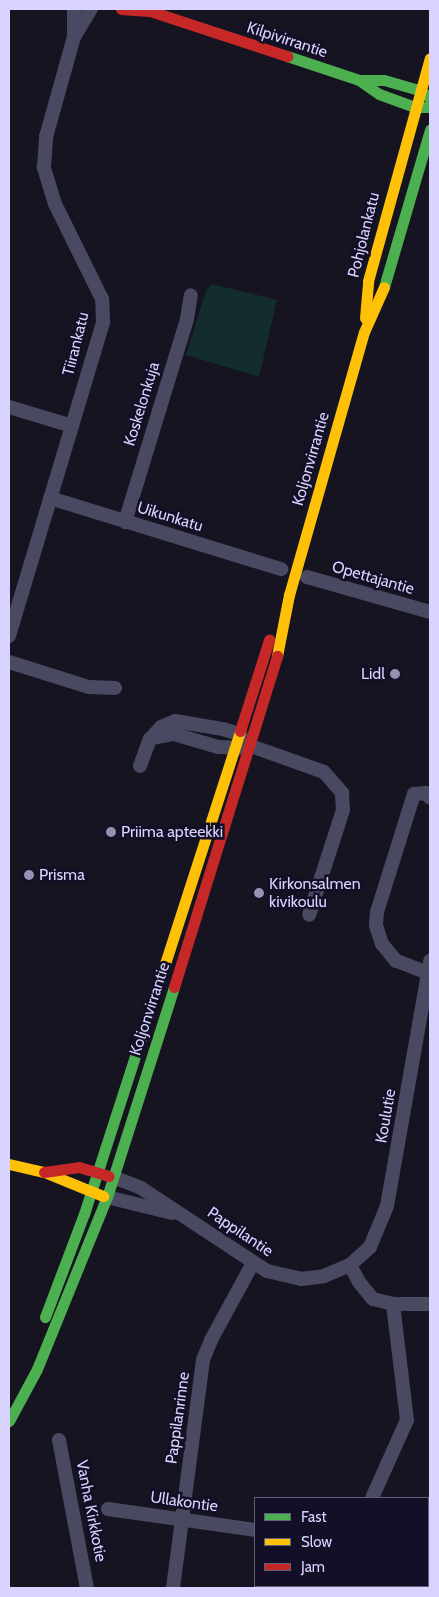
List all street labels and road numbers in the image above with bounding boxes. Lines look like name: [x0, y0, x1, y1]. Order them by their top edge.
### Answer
street label: Kilpivirrantie: [244, 18, 330, 62]
street label: Pohjolankatu: [344, 190, 384, 280]
street label: Tiirankatu: [59, 310, 93, 378]
street label: Koskelonkuja: [120, 360, 164, 448]
street label: Koljonvirrantie: [288, 410, 334, 508]
street label: Uikunkatu: [135, 498, 205, 536]
street label: Opettajantie: [330, 557, 416, 599]
street label: Koljonvirrantie: [126, 960, 174, 1058]
street label: Koulutie: [372, 1087, 400, 1145]
street label: Pappilantie: [204, 1203, 276, 1261]
street label: Pappilanrinne: [162, 1371, 194, 1465]
street label: Vanha Kirkkotie: [72, 1459, 110, 1563]
street label: Ullakontie: [149, 1488, 219, 1516]

